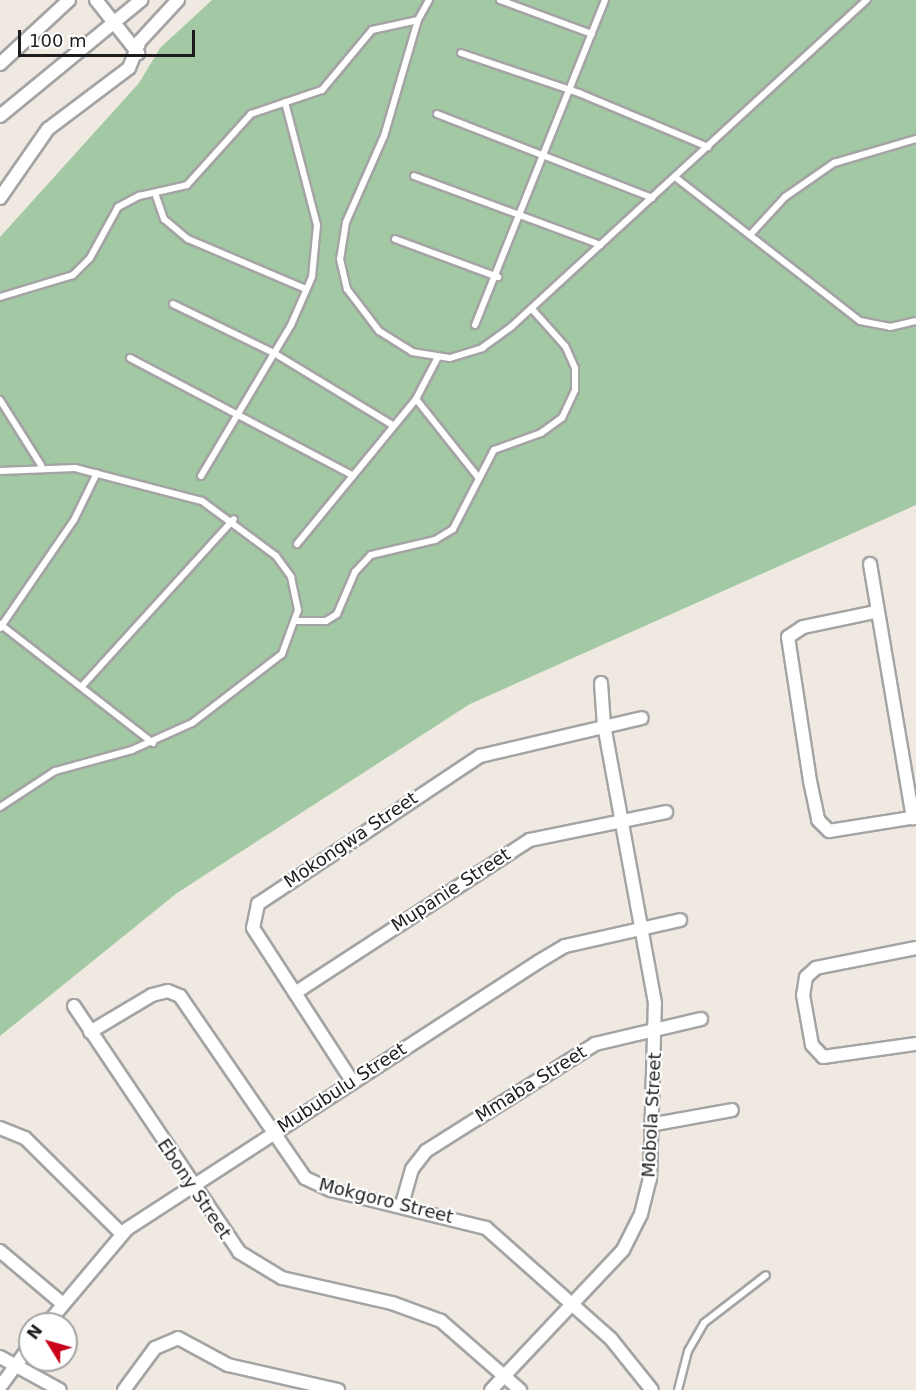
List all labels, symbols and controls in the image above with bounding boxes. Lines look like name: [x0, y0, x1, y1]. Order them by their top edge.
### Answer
scale bar: [21, 18, 198, 56]
text: 100 m: [29, 30, 87, 51]
street label: Mokongwa Street: [280, 787, 422, 893]
street label: Mupanie Street: [388, 844, 514, 936]
street label: Mububulu Street: [273, 1038, 411, 1138]
street label: Mmaba Street: [471, 1041, 591, 1127]
street label: Mobola Street: [638, 1052, 666, 1178]
street label: Ebony Street: [153, 1135, 235, 1243]
street label: Mokgoro Street: [317, 1174, 455, 1228]
north arrow: [18, 1312, 78, 1372]
text: N: [23, 1321, 46, 1343]

